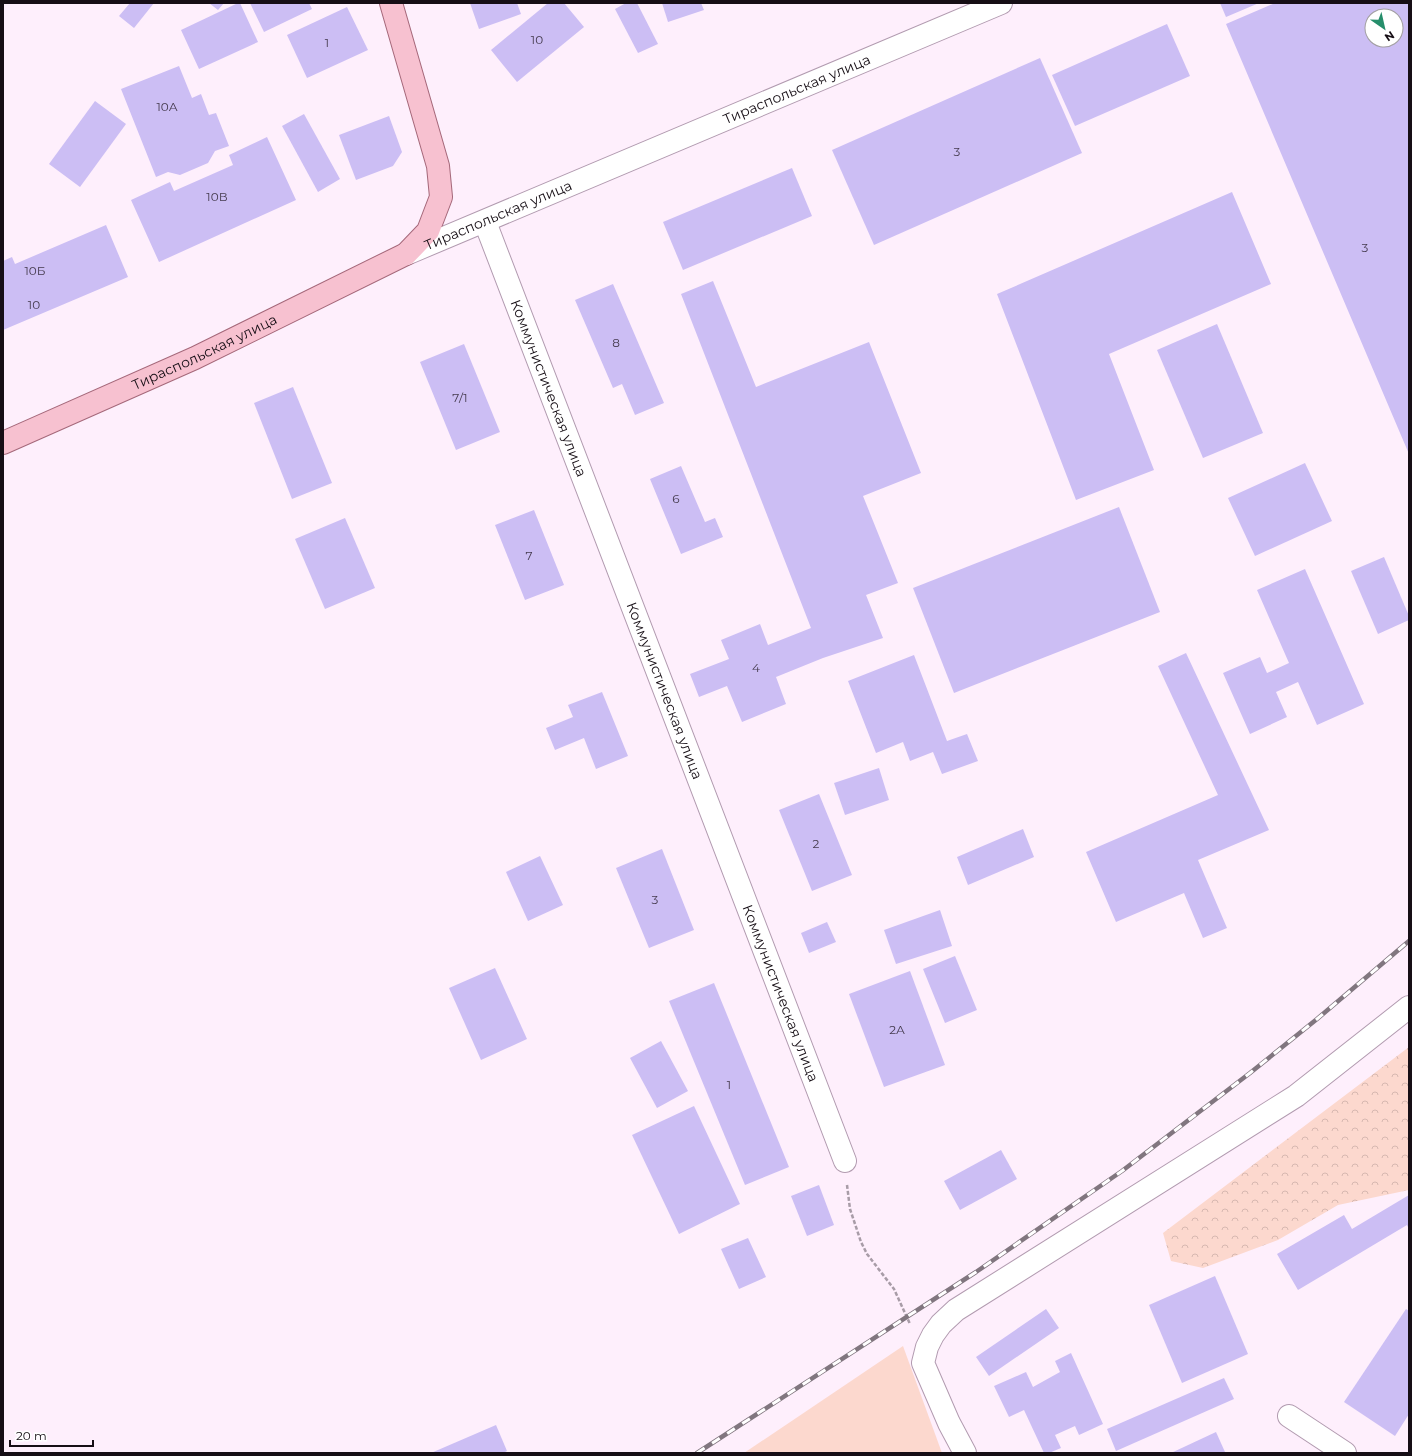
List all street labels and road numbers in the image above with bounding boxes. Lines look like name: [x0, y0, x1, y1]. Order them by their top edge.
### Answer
street label: Тираспольская улица: [720, 50, 873, 128]
street label: Тираспольская улица: [422, 176, 575, 254]
street label: Коммунистическая улица: [507, 297, 591, 479]
street label: Тираспольская улица: [129, 310, 280, 394]
street label: Коммунистическая улица: [623, 600, 707, 782]
street label: Коммунистическая улица: [739, 902, 823, 1084]

